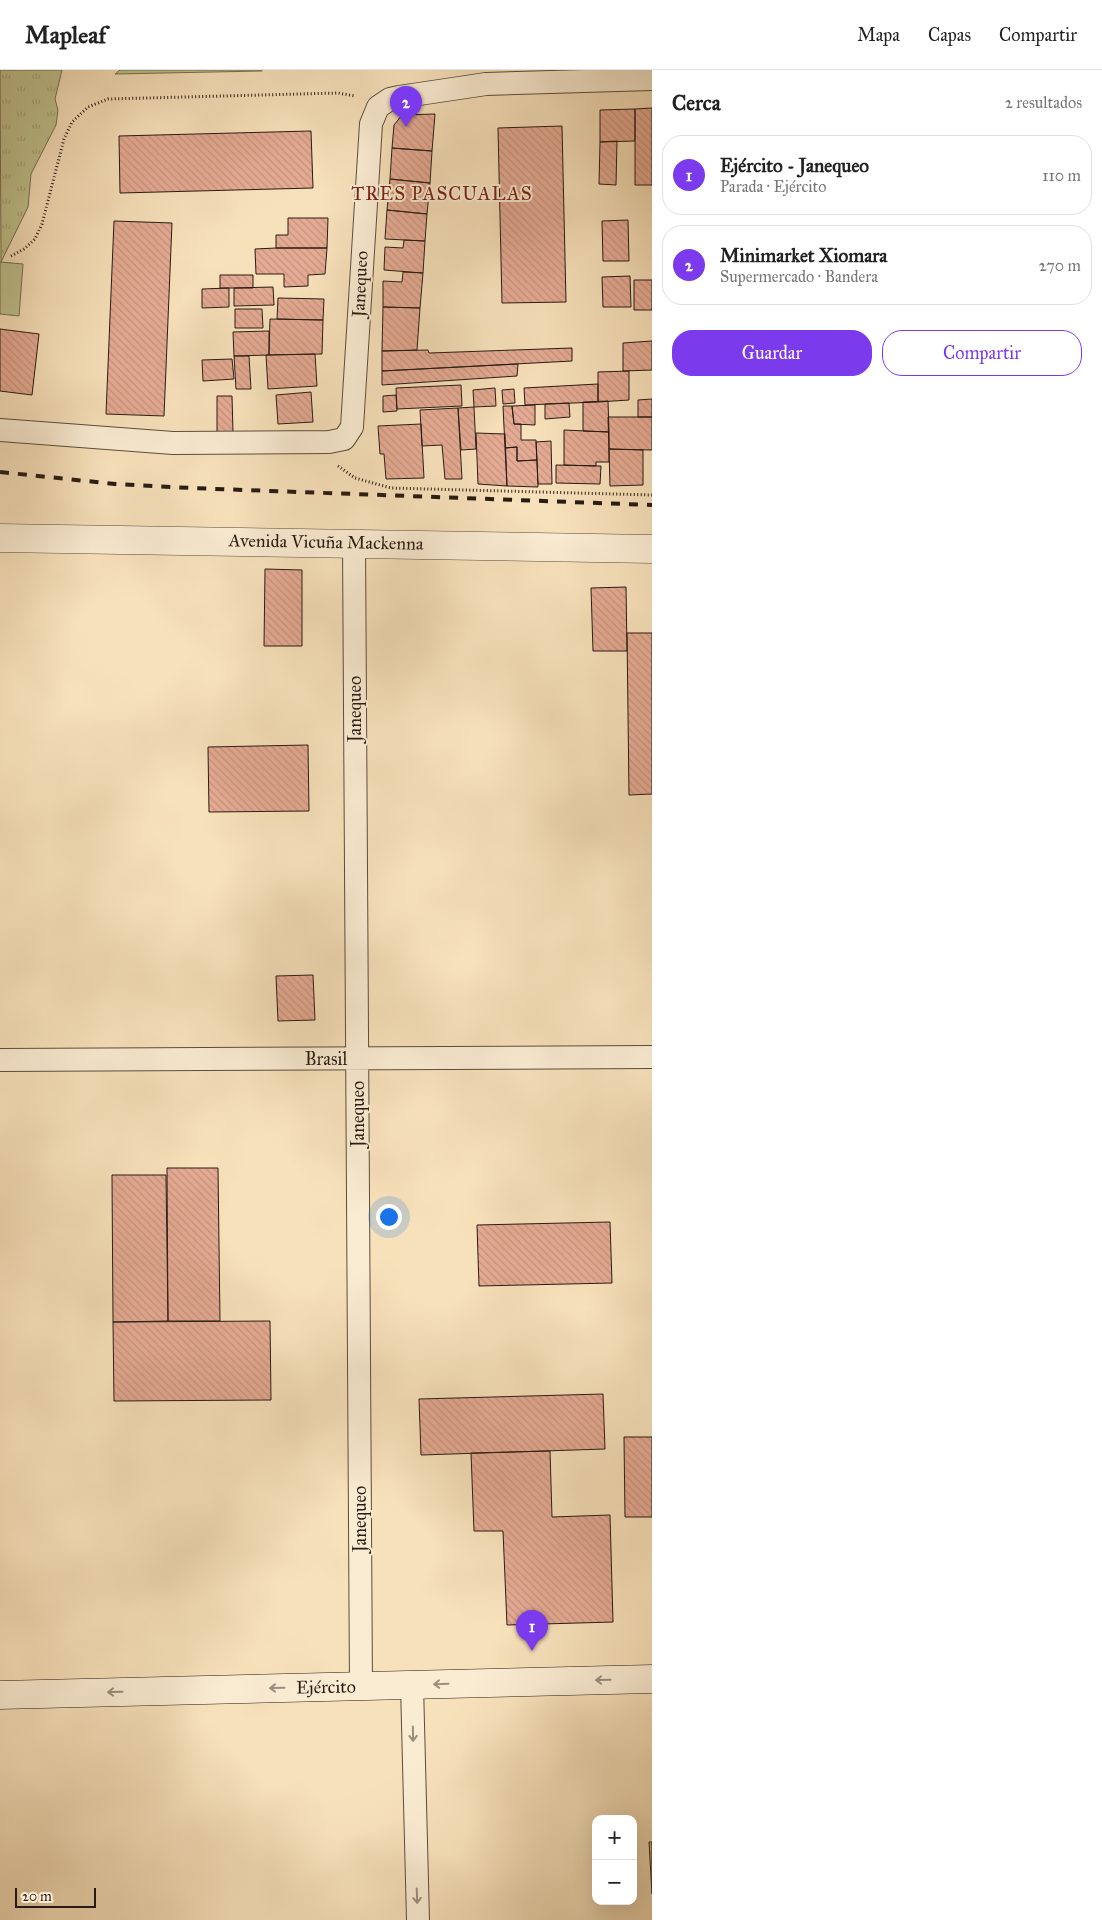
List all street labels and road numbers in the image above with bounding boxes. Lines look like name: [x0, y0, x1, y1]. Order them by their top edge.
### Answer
street label: Janequeo: [347, 250, 374, 320]
street label: Avenida Vicuña Mackenna: [227, 529, 424, 555]
street label: Janequeo: [344, 676, 367, 744]
street label: Brasil: [305, 1048, 347, 1070]
street label: Janequeo: [347, 1081, 370, 1149]
street label: Janequeo: [349, 1486, 372, 1554]
street label: Ejército: [296, 1675, 356, 1699]

